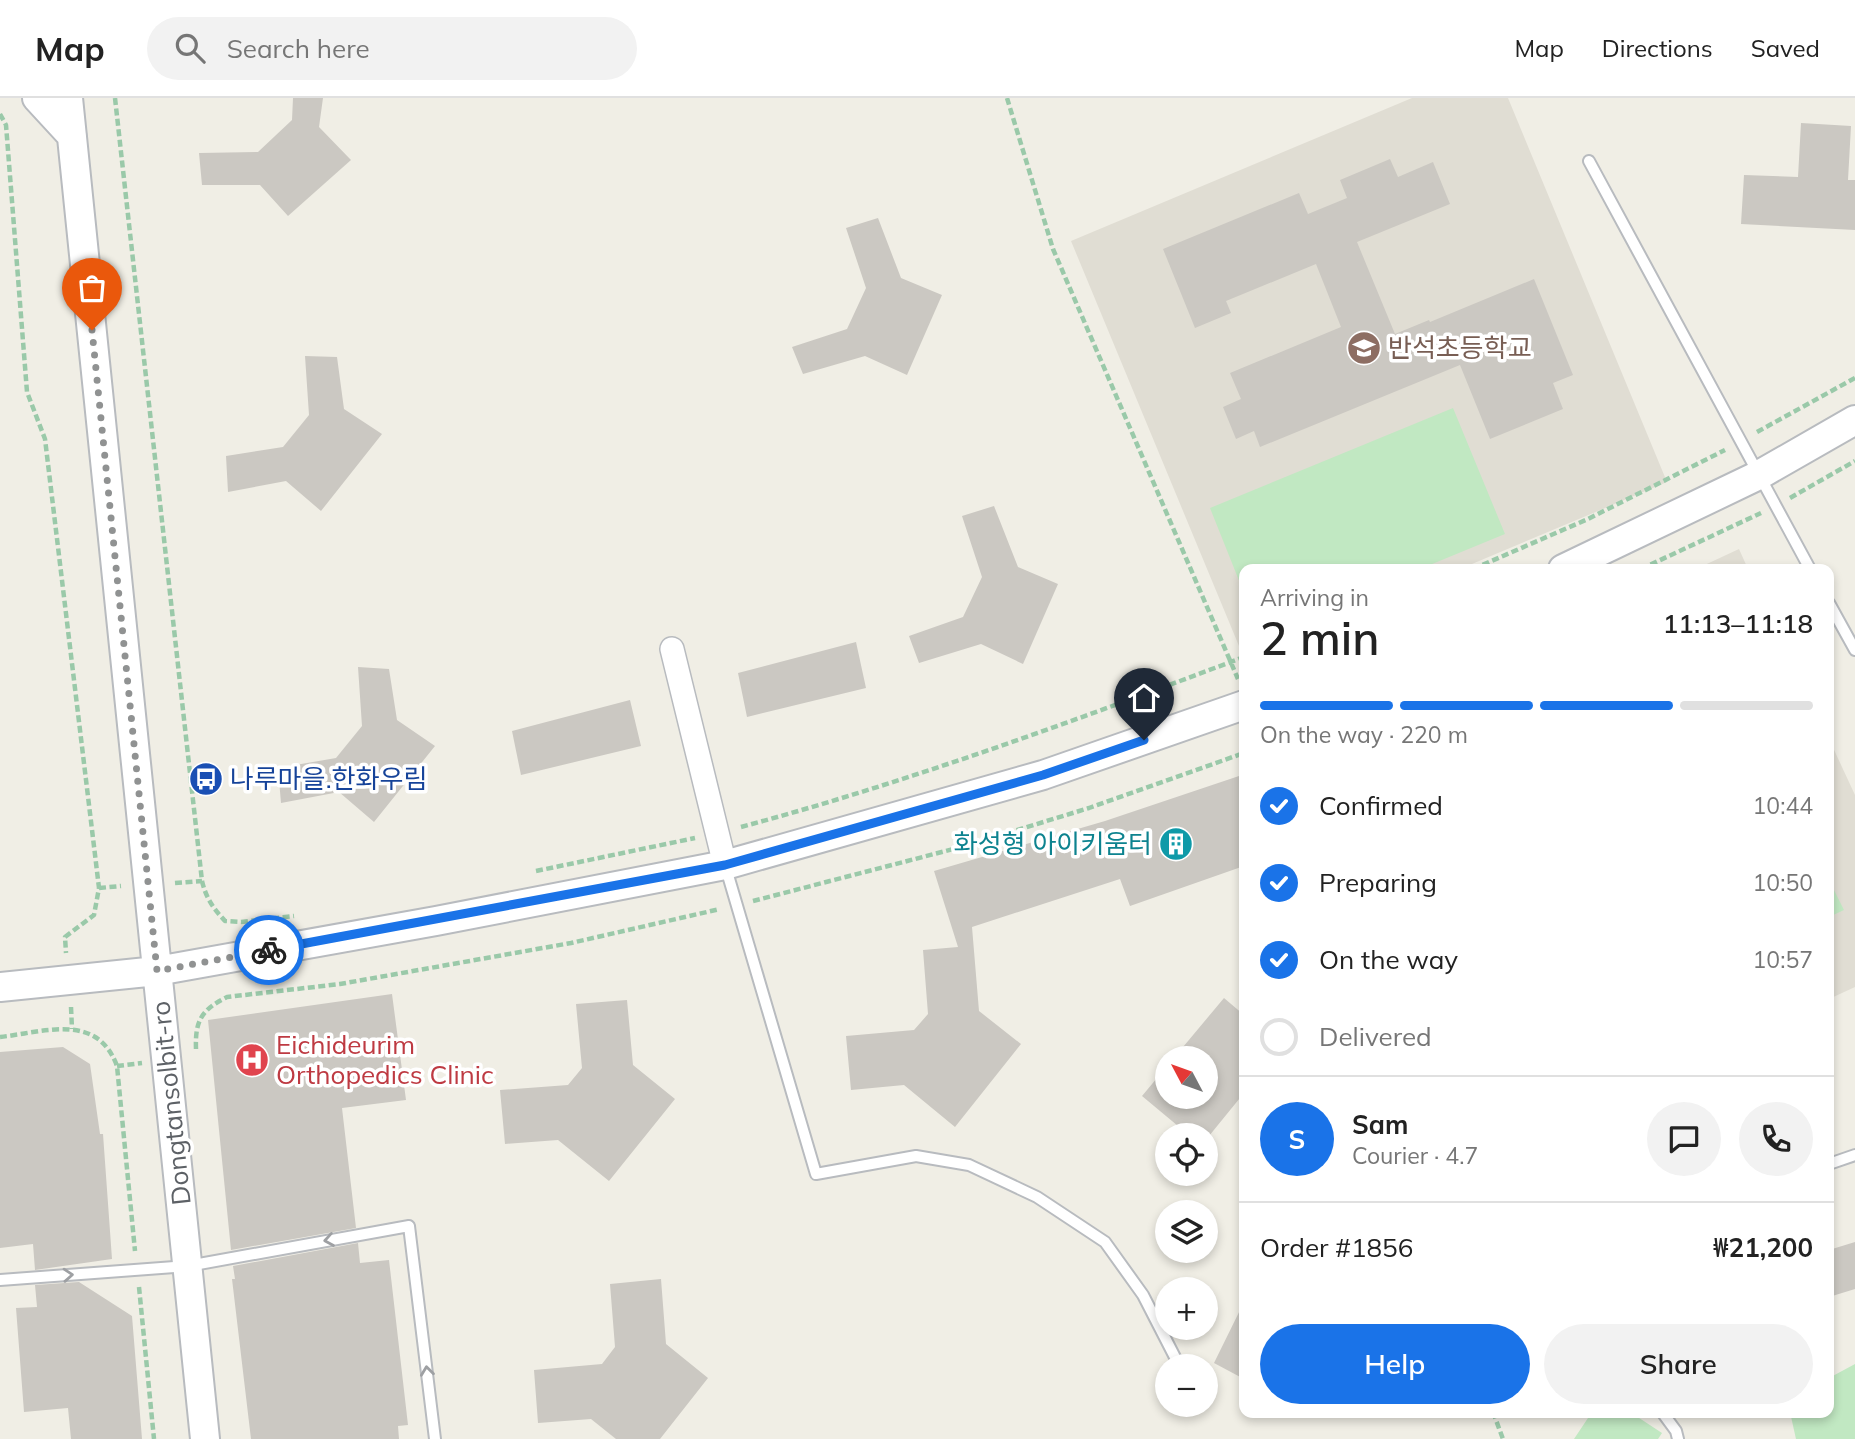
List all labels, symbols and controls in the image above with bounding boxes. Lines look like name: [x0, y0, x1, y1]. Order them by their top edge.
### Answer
search box: [147, 17, 637, 80]
text: Map: [35, 28, 105, 69]
icon: search: [171, 29, 209, 67]
text: Search here: [227, 32, 370, 65]
text: Map: [1514, 33, 1564, 63]
text: Directions: [1602, 33, 1713, 63]
text: Saved: [1751, 33, 1820, 63]
pin: [62, 258, 122, 330]
icon: bag: [73, 269, 111, 307]
school or university icon: 반석초등학교: [1345, 329, 1383, 367]
place label: 반석초등학교: [1388, 331, 1532, 364]
text: Arriving in: [1260, 583, 1369, 612]
text: 11:13–11:18: [1663, 607, 1813, 640]
text: 2 min: [1260, 609, 1379, 667]
pin: [1114, 668, 1174, 740]
icon: home: [1125, 679, 1163, 717]
text: On the way · 220 m: [1260, 720, 1468, 749]
bus stop icon: 나루마을.한화우림: [187, 760, 225, 798]
place label: 나루마을.한화우림: [230, 762, 427, 795]
icon: check: [1260, 787, 1298, 825]
text: Confirmed: [1319, 789, 1443, 822]
text: 10:44: [1753, 791, 1813, 820]
building icon: 화성형 아이키움터: [1157, 825, 1195, 863]
place label: 화성형 아이키움터: [954, 827, 1152, 860]
icon: check: [1260, 864, 1298, 902]
text: Preparing: [1319, 866, 1437, 899]
text: 10:50: [1753, 868, 1813, 897]
courier: [234, 915, 304, 985]
icon: bike: [250, 931, 288, 969]
icon: check: [1260, 941, 1298, 979]
text: On the way: [1319, 943, 1458, 976]
text: 10:57: [1753, 945, 1813, 974]
street label: Dongtansolbit-ro: [143, 999, 198, 1207]
text: Delivered: [1319, 1020, 1432, 1053]
place label: Eichideurim Orthopedics Clinic: [276, 1028, 494, 1091]
hospital icon: Eichideurim Orthopedics Clinic: [233, 1041, 271, 1079]
north arrow: [1155, 1046, 1218, 1110]
map controls: [1155, 1046, 1218, 1417]
button: chat: [1647, 1102, 1721, 1176]
button: phone: [1739, 1102, 1813, 1176]
text: Sam: [1352, 1108, 1408, 1141]
button: locate: [1155, 1123, 1218, 1186]
text: S: [1289, 1123, 1305, 1156]
text: Courier · 4.7: [1352, 1141, 1478, 1170]
button: layers: [1155, 1200, 1218, 1263]
text: Order #1856: [1260, 1231, 1413, 1264]
text: ₩21,200: [1713, 1231, 1813, 1264]
one-way arrow: [323, 1232, 335, 1247]
one-way arrow: [63, 1268, 74, 1283]
button: +: [1155, 1277, 1218, 1340]
button: Help: [1260, 1324, 1530, 1404]
button: Share: [1544, 1324, 1813, 1404]
button: −: [1155, 1354, 1218, 1417]
one-way arrow: [419, 1365, 434, 1377]

